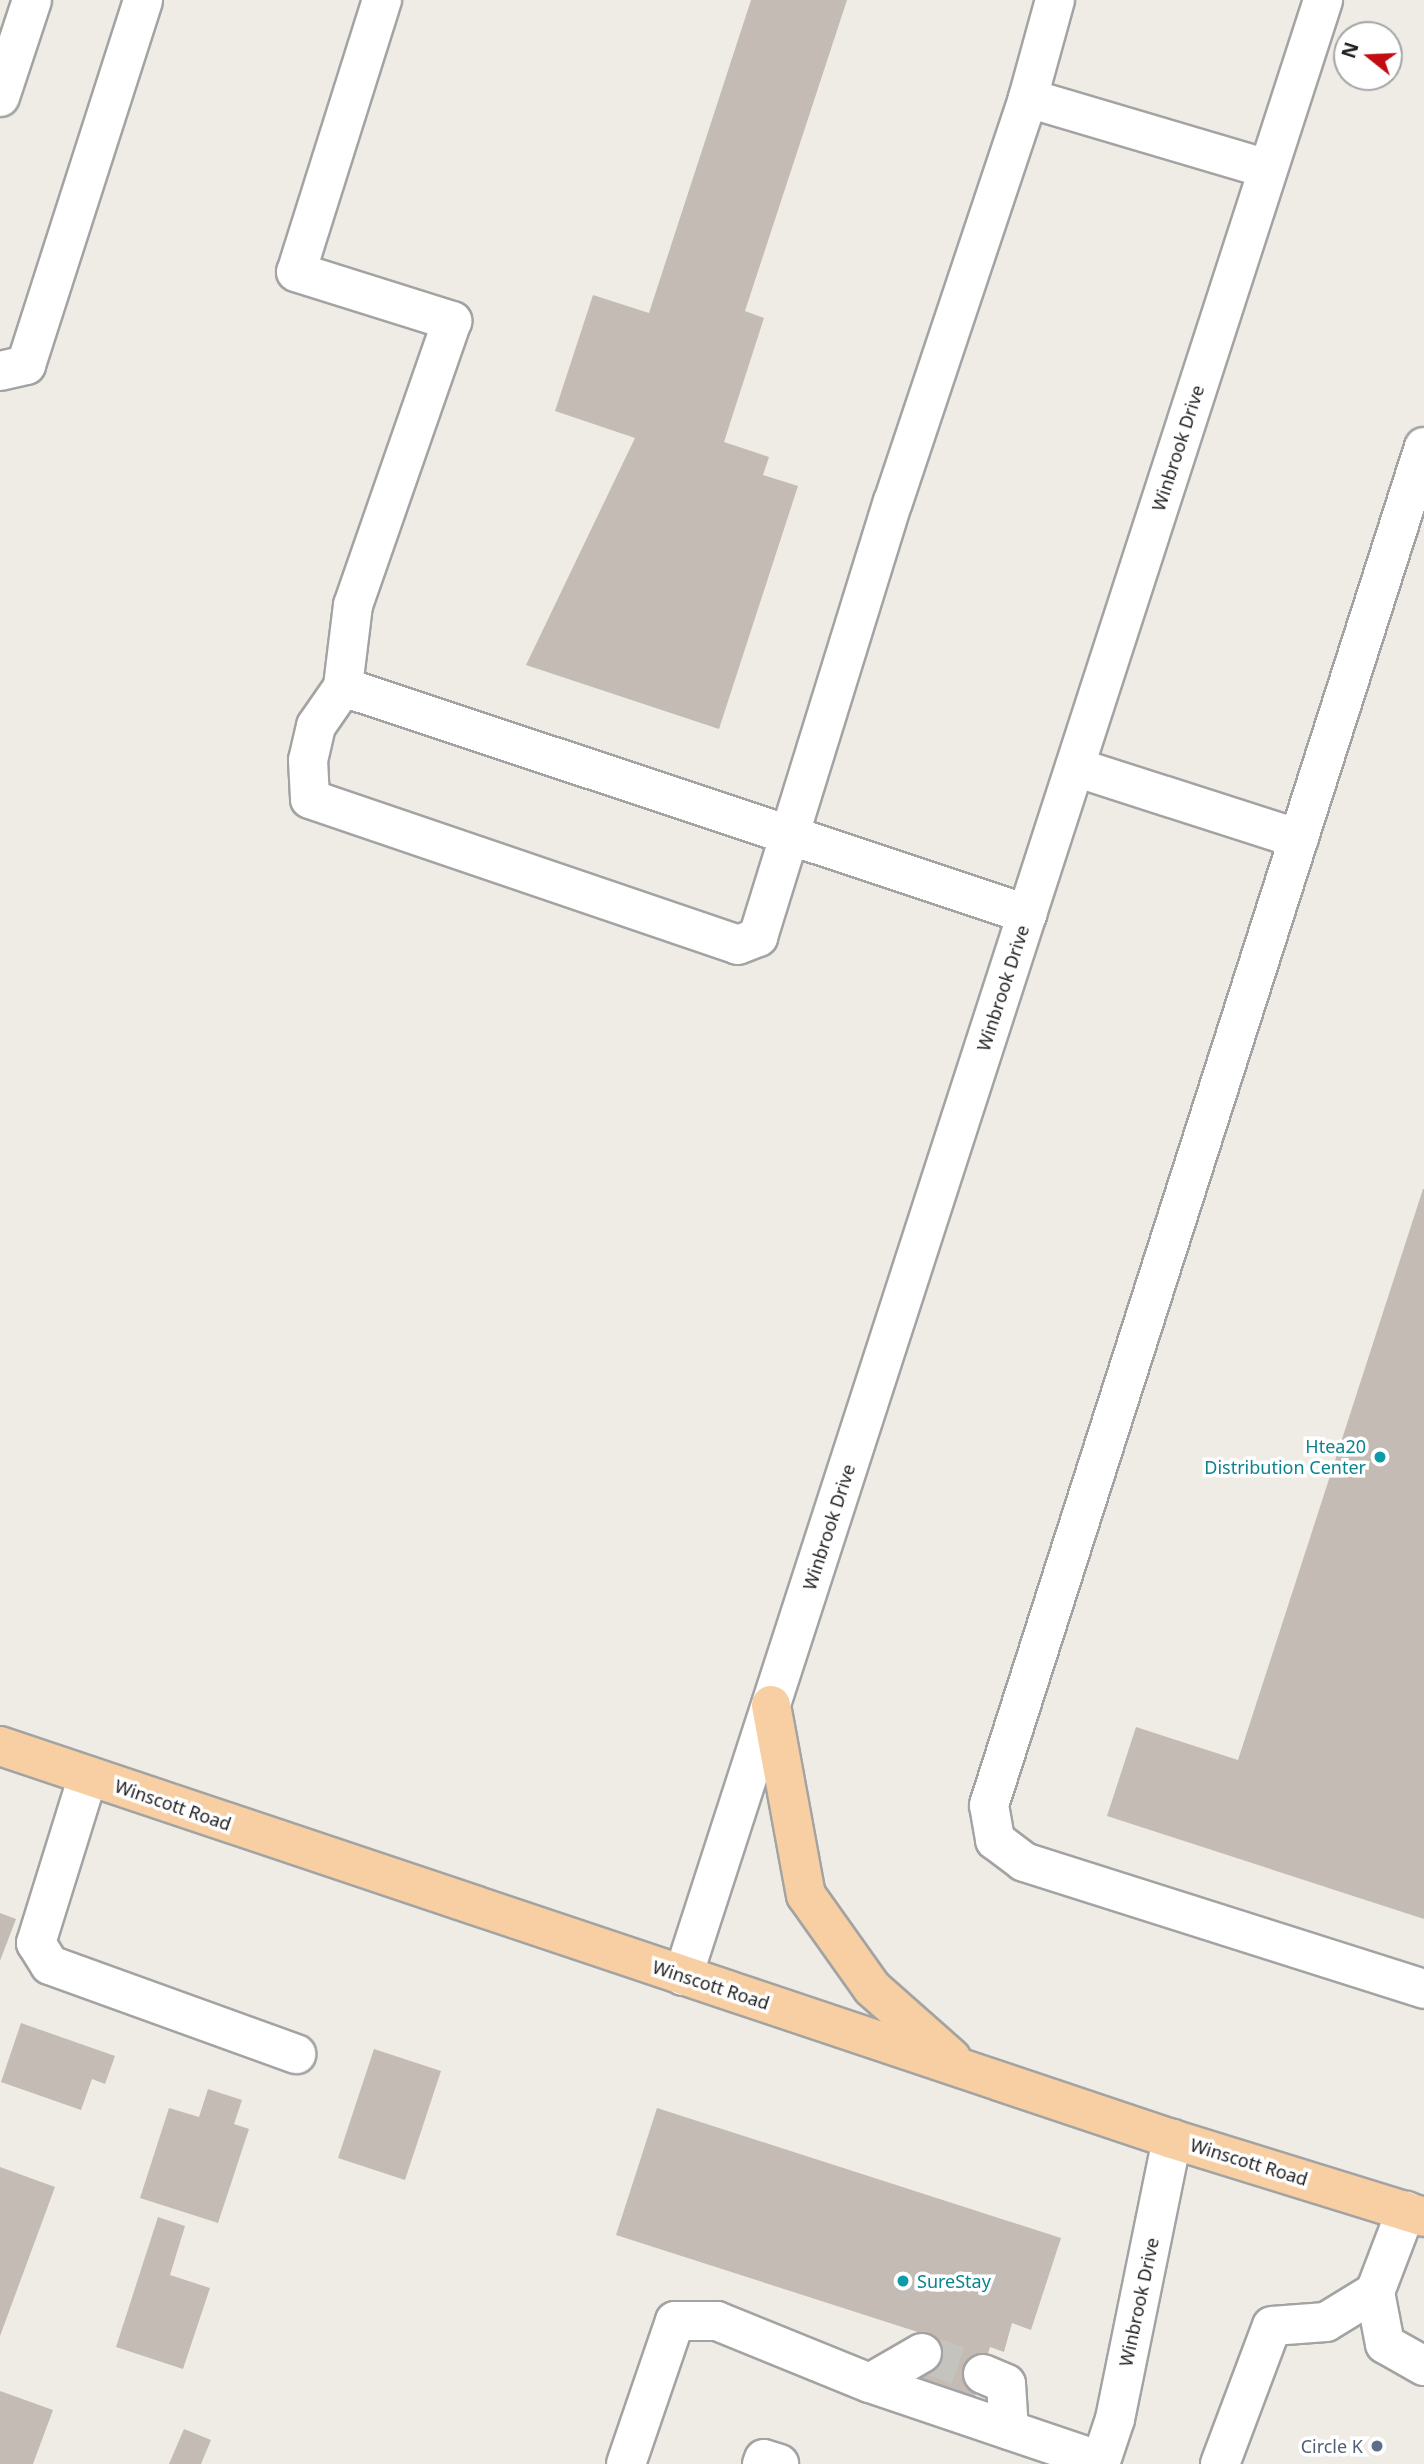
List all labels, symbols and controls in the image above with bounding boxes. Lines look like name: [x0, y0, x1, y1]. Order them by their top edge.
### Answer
north arrow: [1333, 21, 1403, 91]
text: N: [1335, 39, 1365, 62]
street label: Winbrook Drive: [1147, 382, 1209, 514]
street label: Winbrook Drive: [972, 922, 1034, 1054]
place label: Htea20 Distribution Center: [1204, 1436, 1366, 1478]
marker: Htea20 Distribution Center: [1372, 1449, 1388, 1465]
street label: Winbrook Drive: [798, 1461, 860, 1593]
street label: Winscott Road: [112, 1775, 234, 1835]
street label: Winscott Road: [650, 1956, 772, 2014]
street label: Winscott Road: [1188, 2134, 1310, 2190]
street label: Winbrook Drive: [1115, 2236, 1163, 2368]
place label: SureStay: [917, 2270, 991, 2292]
marker: SureStay: [895, 2273, 911, 2289]
place label: Circle K: [1301, 2435, 1363, 2457]
marker: Circle K: [1369, 2438, 1385, 2454]

